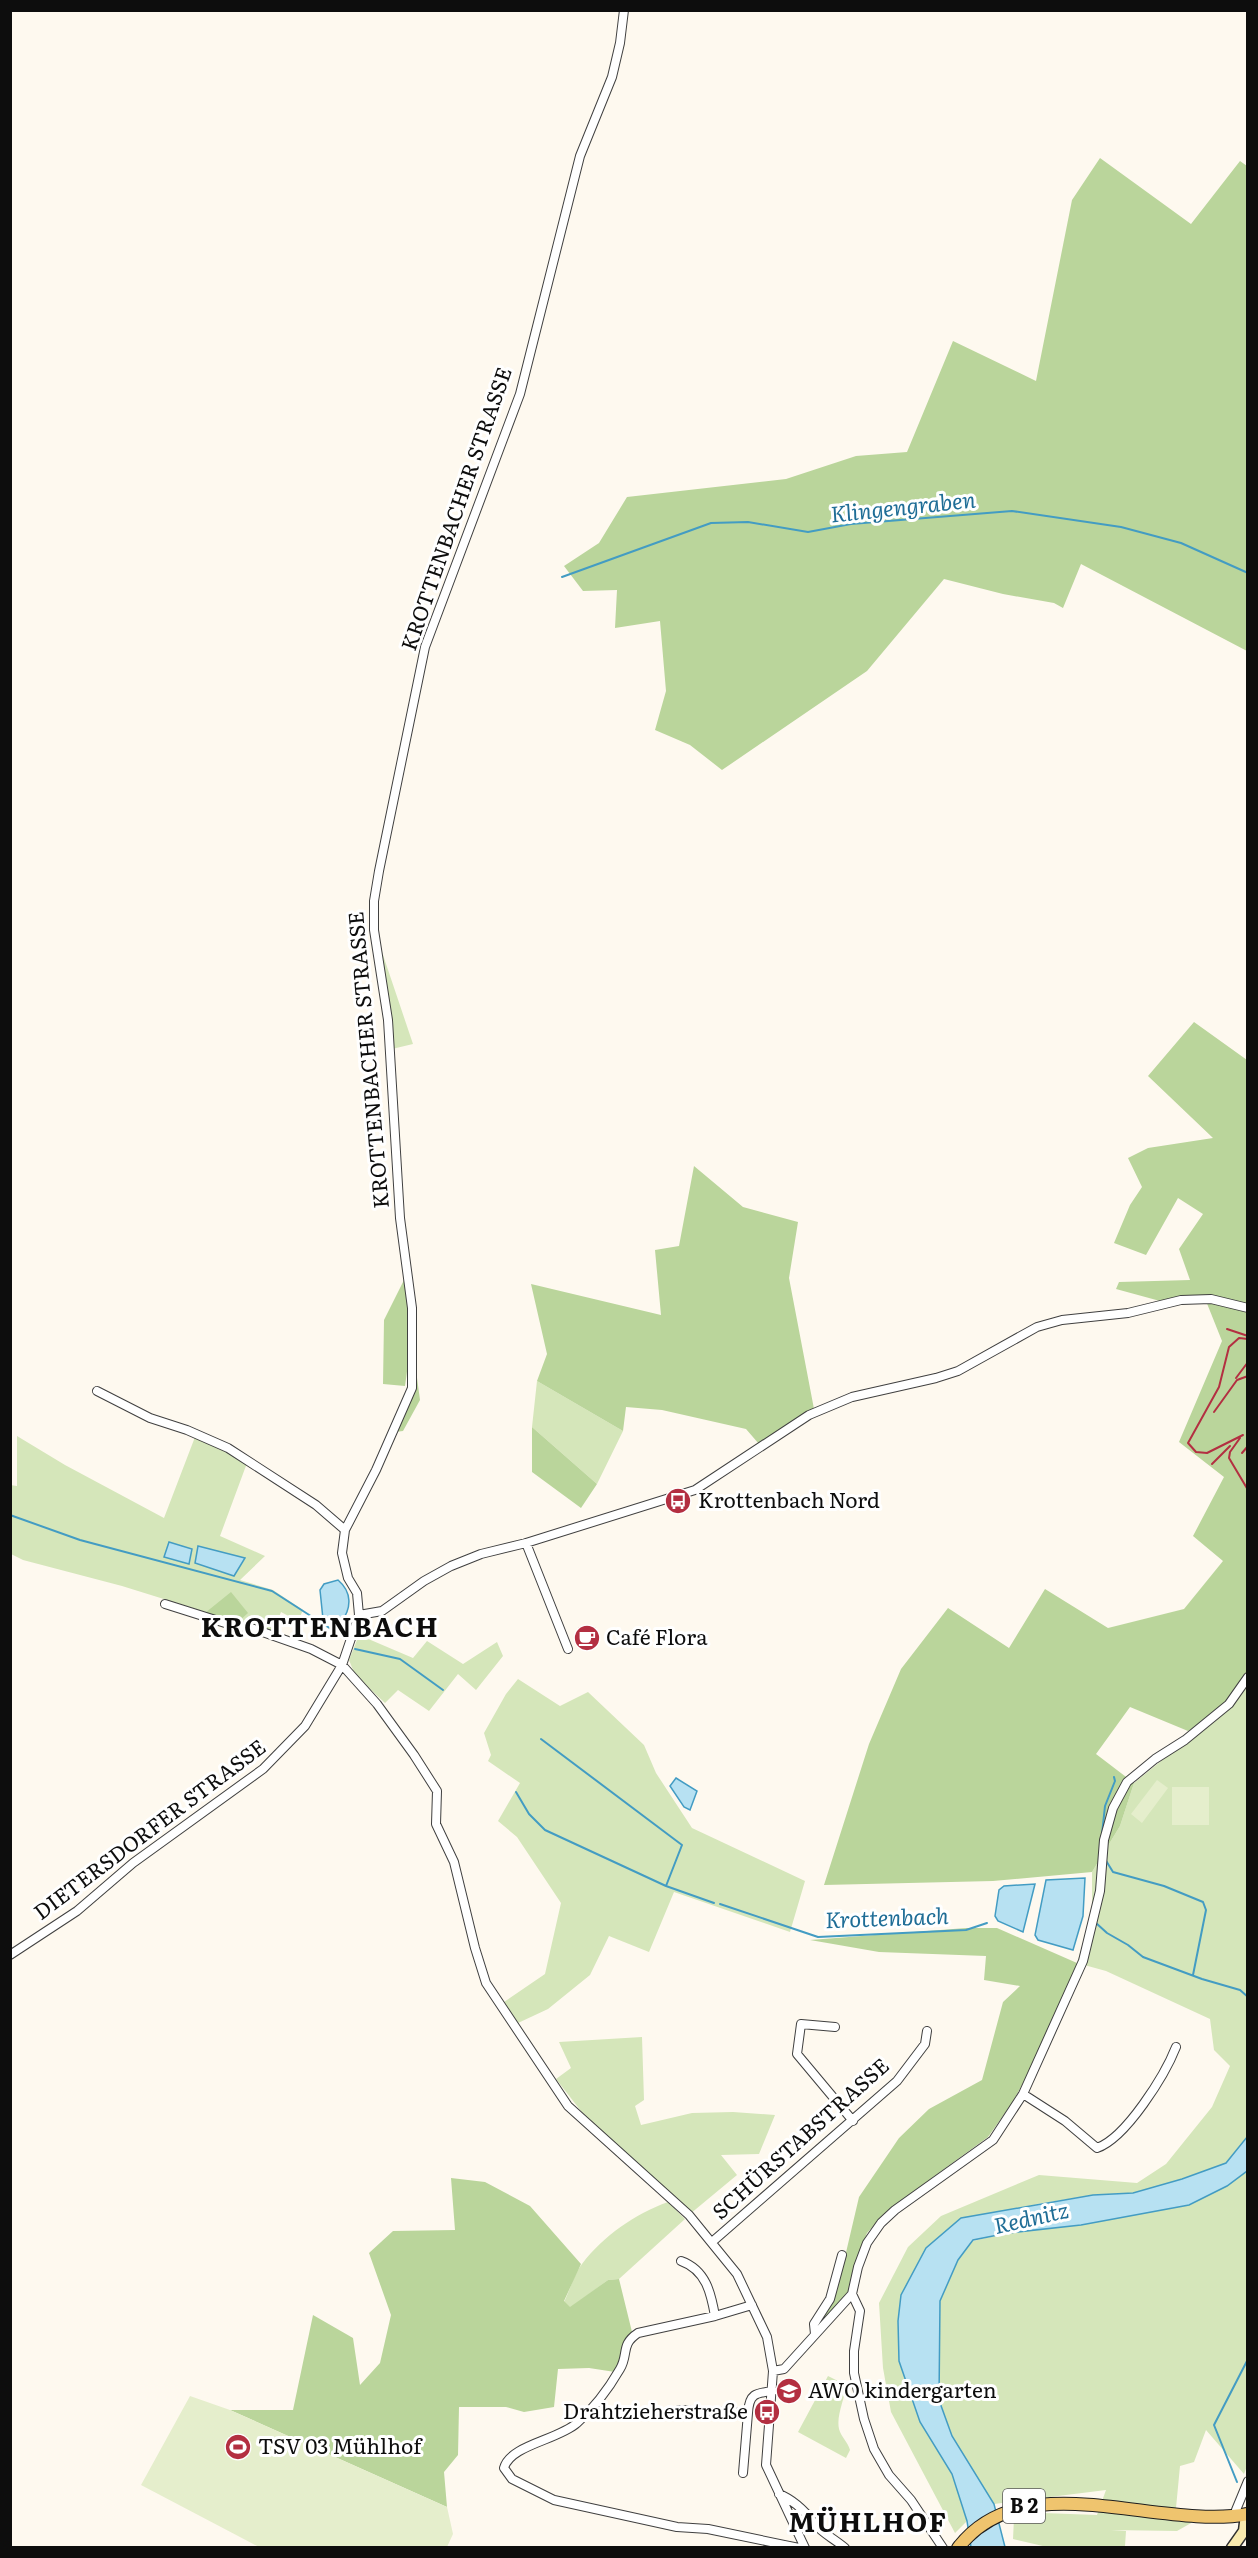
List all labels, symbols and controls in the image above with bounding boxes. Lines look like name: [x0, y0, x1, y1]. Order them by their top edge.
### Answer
street label: KROTTENBACHER STRASSE: [391, 362, 518, 654]
water label: Klingengraben: [829, 481, 977, 530]
street label: KROTTENBACHER STRASSE: [338, 910, 395, 1210]
place label: Krottenbach Nord: [698, 1483, 880, 1514]
bus stop icon: Krottenbach Nord: [663, 1486, 693, 1516]
district label: KROTTENBACH: [201, 1605, 439, 1645]
place label: Café Flora: [606, 1620, 708, 1651]
cafe icon: Café Flora: [572, 1623, 602, 1653]
street label: DIETERSDORFER STRASSE: [26, 1730, 271, 1926]
water label: Krottenbach: [825, 1898, 949, 1935]
street label: SCHÜRSTABSTRASSE: [704, 2049, 895, 2225]
water label: Rednitz: [990, 2192, 1071, 2241]
place label: AWO kindergarten: [808, 2373, 997, 2404]
school or university icon: AWO kindergarten: [774, 2376, 804, 2406]
place label: Drahtzieherstraße: [563, 2394, 748, 2425]
bus stop icon: Drahtzieherstraße: [752, 2397, 782, 2427]
place label: TSV 03 Mühlhof: [258, 2429, 423, 2460]
sports icon: TSV 03 Mühlhof: [223, 2432, 253, 2462]
road number: B 2: [1003, 2489, 1045, 2523]
district label: MÜHLHOF: [788, 2500, 948, 2540]

